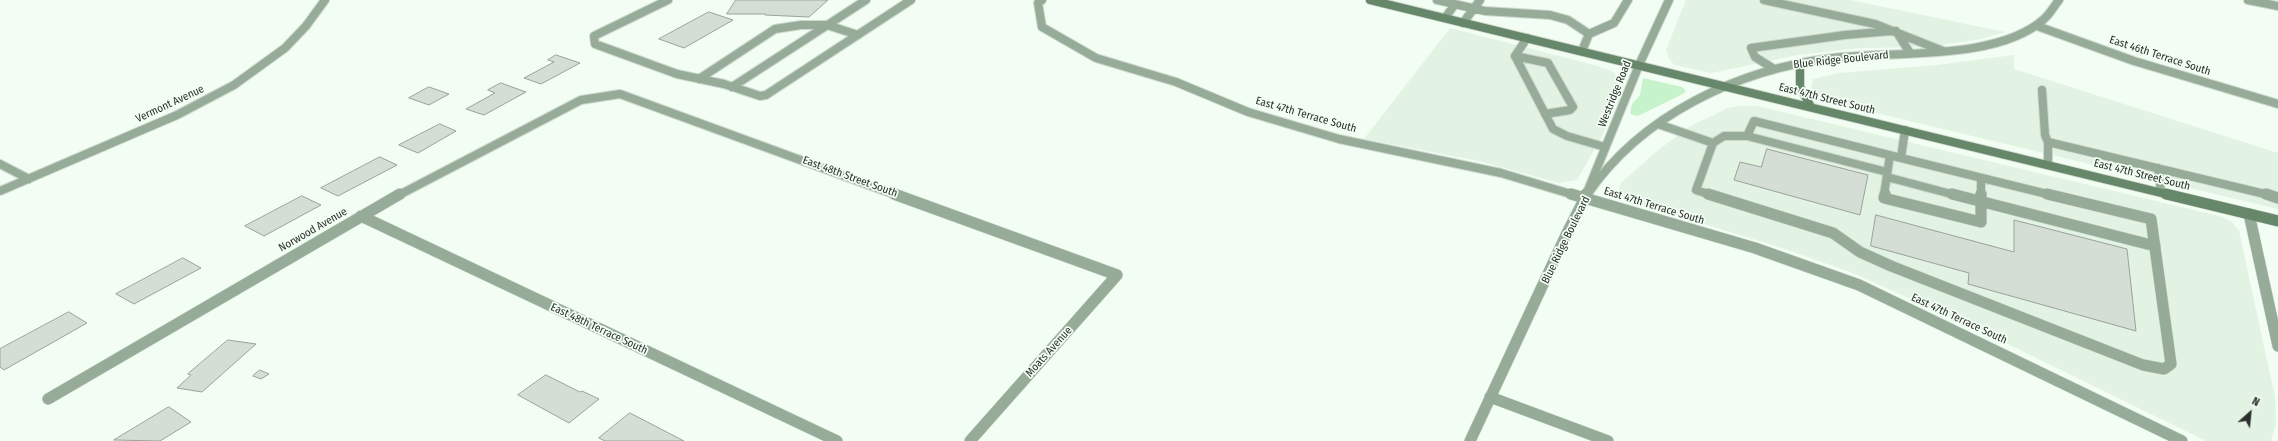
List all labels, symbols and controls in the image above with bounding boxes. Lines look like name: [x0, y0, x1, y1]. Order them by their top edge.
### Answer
street label: East 46th Terrace South: [2108, 33, 2212, 79]
street label: Blue Ridge Boulevard: [1793, 48, 1889, 72]
street label: Westridge Road: [1596, 59, 1634, 129]
street label: East 47th Street South: [1777, 81, 1877, 117]
street label: Vermont Avenue: [134, 82, 206, 126]
street label: East 47th Terrace South: [1254, 94, 1358, 136]
street label: East 48th Street South: [801, 154, 899, 200]
street label: East 47th Street South: [2092, 157, 2192, 193]
street label: East 47th Terrace South: [1602, 184, 1706, 228]
street label: Blue Ridge Boulevard: [1539, 194, 1593, 286]
street label: Norwood Avenue: [277, 205, 349, 255]
street label: East 47th Terrace South: [1909, 291, 2009, 347]
street label: East 48th Terrace South: [548, 301, 650, 357]
street label: Moats Avenue: [1023, 324, 1075, 380]
north arrow: [2230, 393, 2270, 433]
text: N: [2250, 395, 2262, 409]

